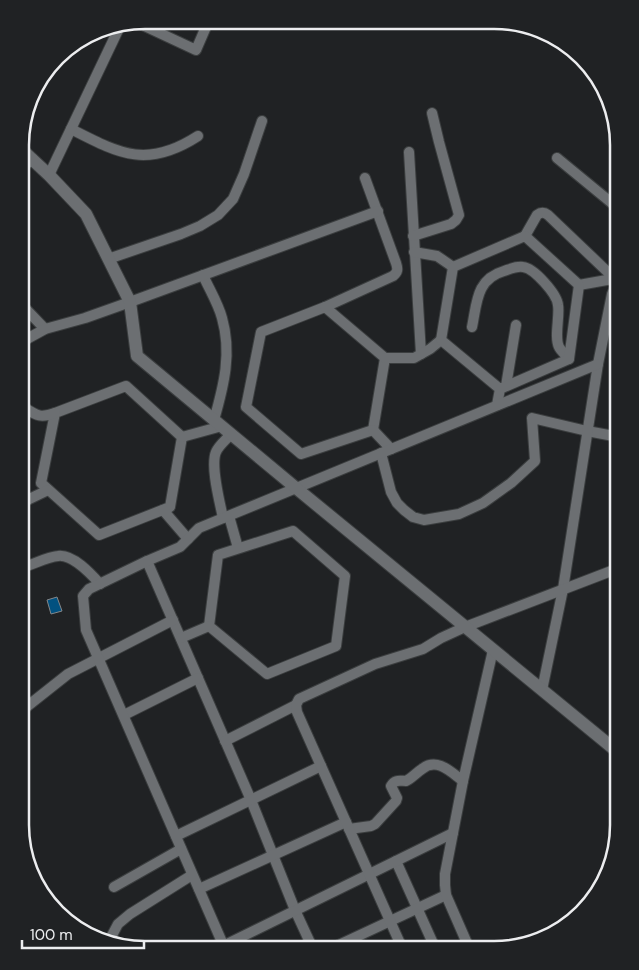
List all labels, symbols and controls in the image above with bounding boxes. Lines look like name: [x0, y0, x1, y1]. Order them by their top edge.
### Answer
scale bar: [22, 918, 145, 950]
text: 100 m: [30, 925, 73, 945]

